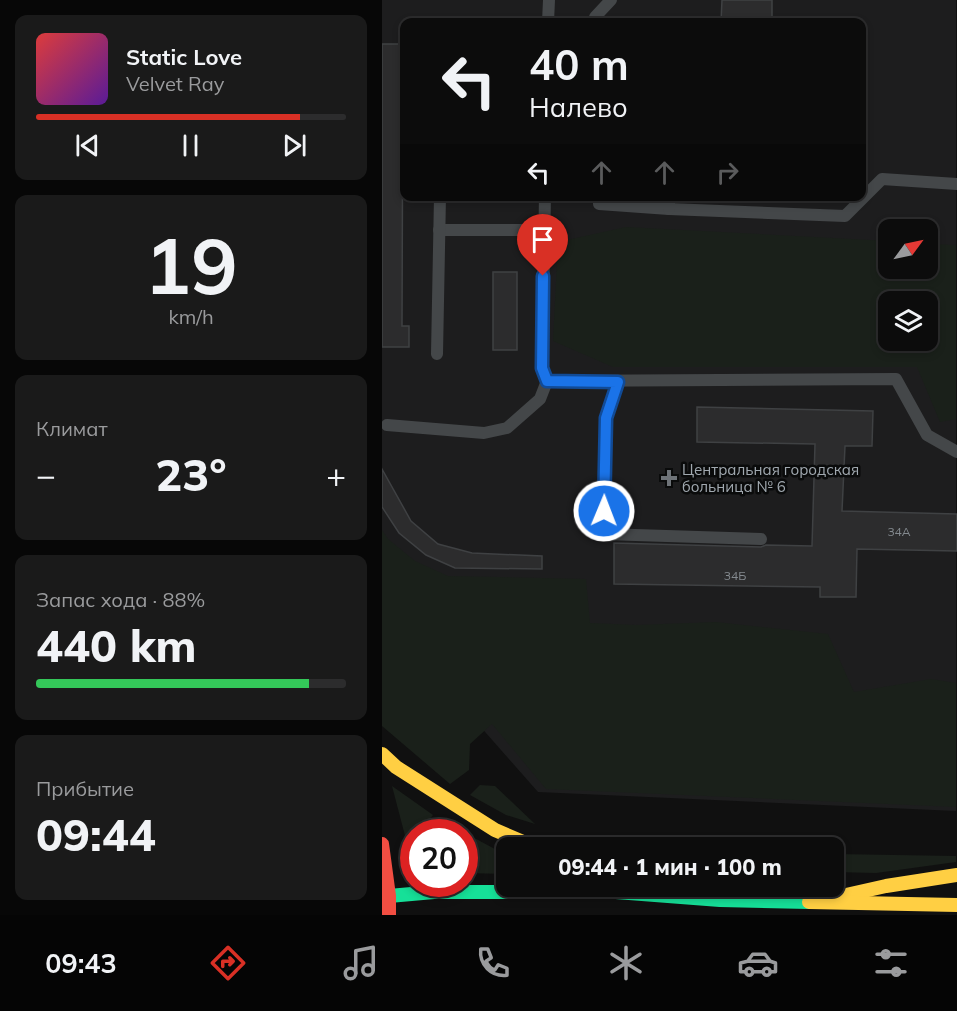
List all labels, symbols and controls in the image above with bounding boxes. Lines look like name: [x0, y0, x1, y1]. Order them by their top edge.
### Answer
text: 40 m: [529, 38, 629, 91]
icon: left: [430, 42, 508, 120]
text: Static Love: [126, 43, 242, 71]
text: Velvet Ray: [126, 71, 224, 96]
text: Налево: [529, 90, 628, 124]
icon: previous: [71, 129, 104, 162]
icon: pause: [174, 129, 207, 162]
icon: next: [278, 129, 311, 162]
icon: left: [522, 156, 555, 189]
icon: ahead: [585, 156, 618, 189]
icon: ahead: [648, 156, 681, 189]
icon: right: [711, 156, 744, 189]
pin: [517, 214, 568, 276]
text: 19: [144, 216, 238, 314]
north arrow: [878, 219, 938, 279]
map controls: [878, 219, 938, 351]
icon: arrive: [526, 223, 559, 256]
button: layers: [878, 291, 938, 351]
text: km/h: [168, 304, 214, 329]
text: Климат: [36, 416, 108, 441]
text: 23°: [155, 446, 227, 502]
text: −: [36, 454, 56, 495]
text: +: [326, 454, 346, 495]
place label: Центральная городская больница № 6: [682, 460, 859, 496]
marker: Центральная городская больница № 6: [660, 469, 678, 487]
position arrow: [572, 479, 636, 543]
house number: 34А: [887, 524, 911, 539]
house number: 34Б: [724, 568, 746, 583]
text: Запас хода · 88%: [36, 587, 205, 612]
text: 440 km: [36, 617, 197, 673]
text: Прибытие: [36, 776, 134, 801]
text: 09:44: [36, 806, 156, 862]
speed limit sign: 20: [400, 819, 478, 897]
text: 09:44 · 1 мин · 100 m: [558, 853, 782, 881]
icon: directions: [207, 942, 249, 984]
icon: music: [340, 942, 382, 984]
icon: phone: [472, 942, 514, 984]
icon: climate: [605, 942, 647, 984]
icon: car: [737, 942, 779, 984]
icon: filters: [870, 942, 912, 984]
text: 09:43: [45, 946, 117, 980]

